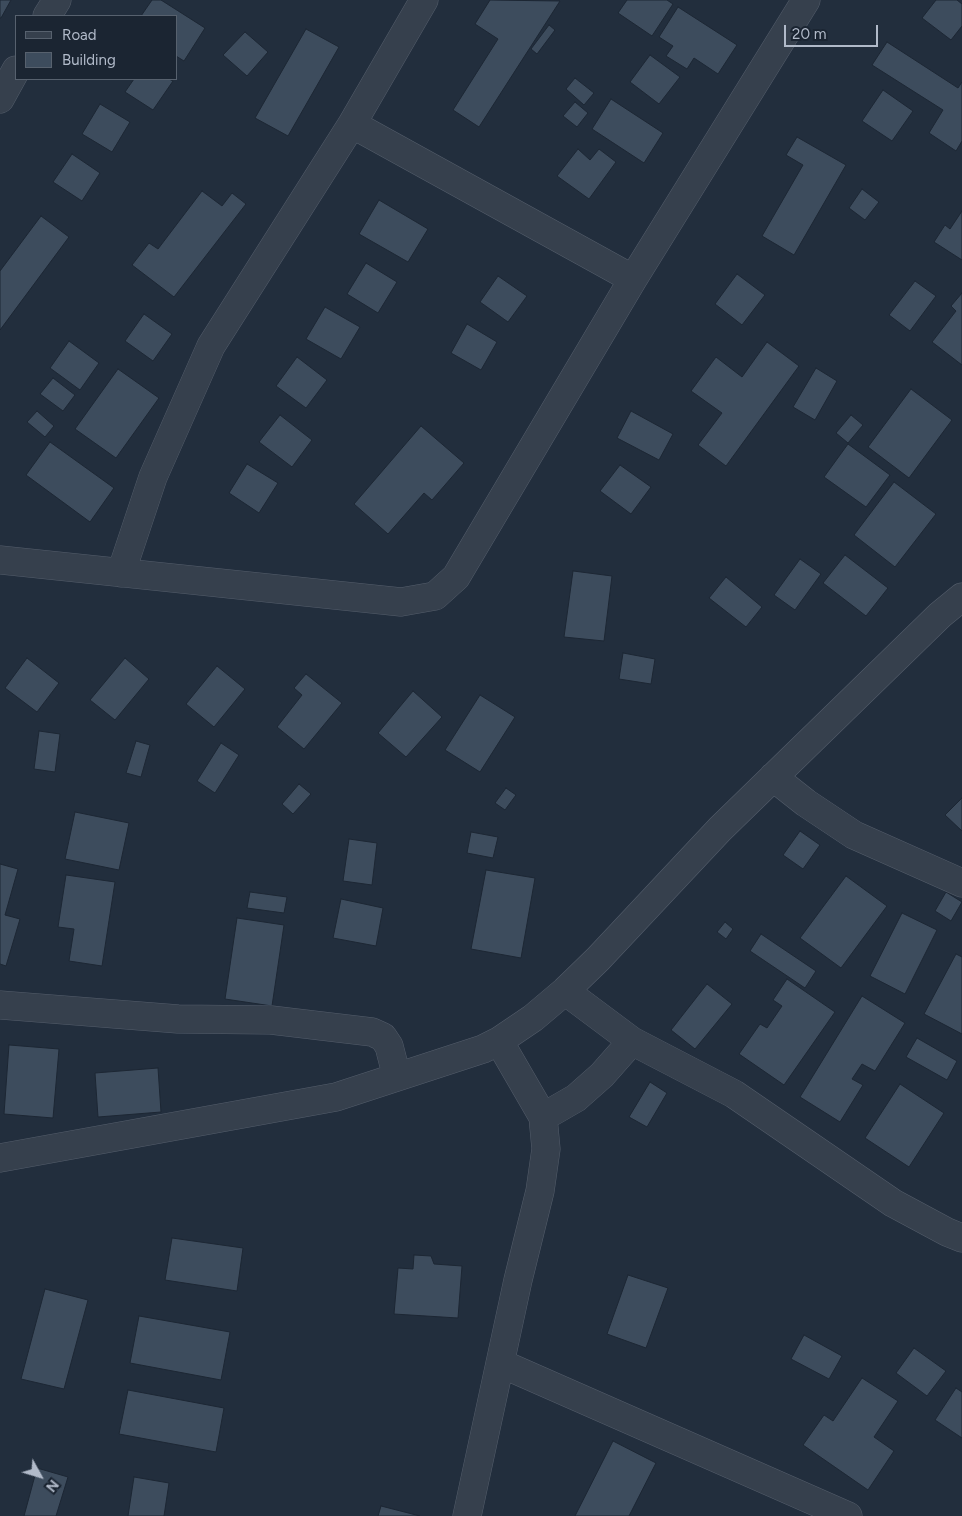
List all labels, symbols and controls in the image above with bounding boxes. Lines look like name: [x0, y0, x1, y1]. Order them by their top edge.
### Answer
legend: [15, 15, 178, 80]
scale bar: [787, 15, 881, 47]
text: 20 m: [792, 25, 826, 43]
text: Road: [62, 26, 97, 44]
text: Building: [62, 51, 116, 69]
north arrow: [15, 1451, 65, 1501]
text: N: [42, 1476, 62, 1495]

